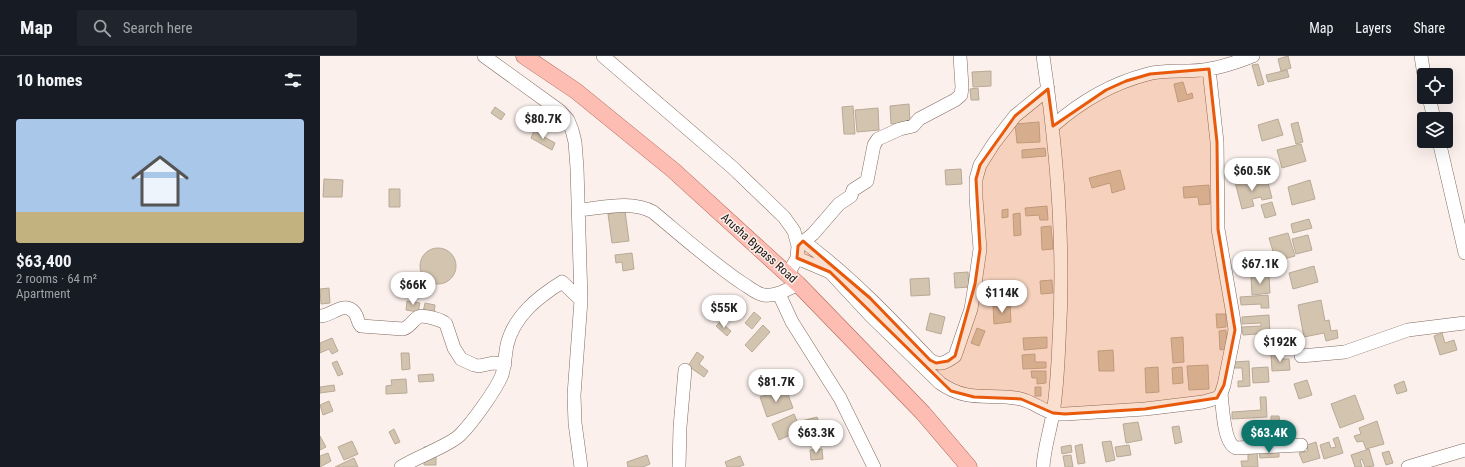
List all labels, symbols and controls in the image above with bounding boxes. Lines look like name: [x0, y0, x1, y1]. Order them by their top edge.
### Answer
search box: [77, 10, 357, 46]
text: Map: [20, 16, 53, 39]
icon: search: [91, 17, 113, 39]
text: Search here: [123, 19, 193, 37]
text: Map: [1309, 20, 1333, 36]
text: Layers: [1355, 20, 1392, 36]
text: Share: [1414, 20, 1445, 36]
map controls: [1417, 68, 1453, 148]
button: locate: [1417, 68, 1453, 104]
icon: filters: [282, 69, 304, 91]
text: 10 homes: [16, 70, 82, 90]
pin: $80.7K: [510, 106, 576, 140]
text: $80.7K: [524, 111, 562, 126]
button: layers: [1417, 112, 1453, 148]
icon: home: [124, 145, 196, 217]
pin: $60.5K: [1219, 158, 1285, 192]
text: $60.5K: [1233, 163, 1271, 178]
street label: Arusha Bypass Road: [718, 210, 800, 286]
text: $63,400: [16, 251, 72, 271]
pin: $67.1K: [1227, 251, 1293, 285]
text: $67.1K: [1241, 256, 1279, 271]
text: 2 rooms · 64 m²: [16, 271, 97, 286]
pin: $66K: [389, 272, 437, 306]
text: $66K: [400, 277, 426, 292]
pin: $114K: [974, 280, 1030, 314]
text: $114K: [985, 285, 1019, 300]
text: Apartment: [16, 286, 70, 301]
pin: $55K: [700, 295, 748, 329]
text: $55K: [711, 300, 737, 315]
pin: $192K: [1252, 329, 1308, 363]
text: $192K: [1263, 334, 1297, 349]
pin: $81.7K: [743, 369, 809, 403]
text: $81.7K: [757, 374, 795, 389]
pin: $63.3K: [783, 420, 849, 454]
pin: $63.4K: [1236, 420, 1302, 454]
text: $63.3K: [797, 425, 835, 440]
text: $63.4K: [1250, 425, 1288, 440]

